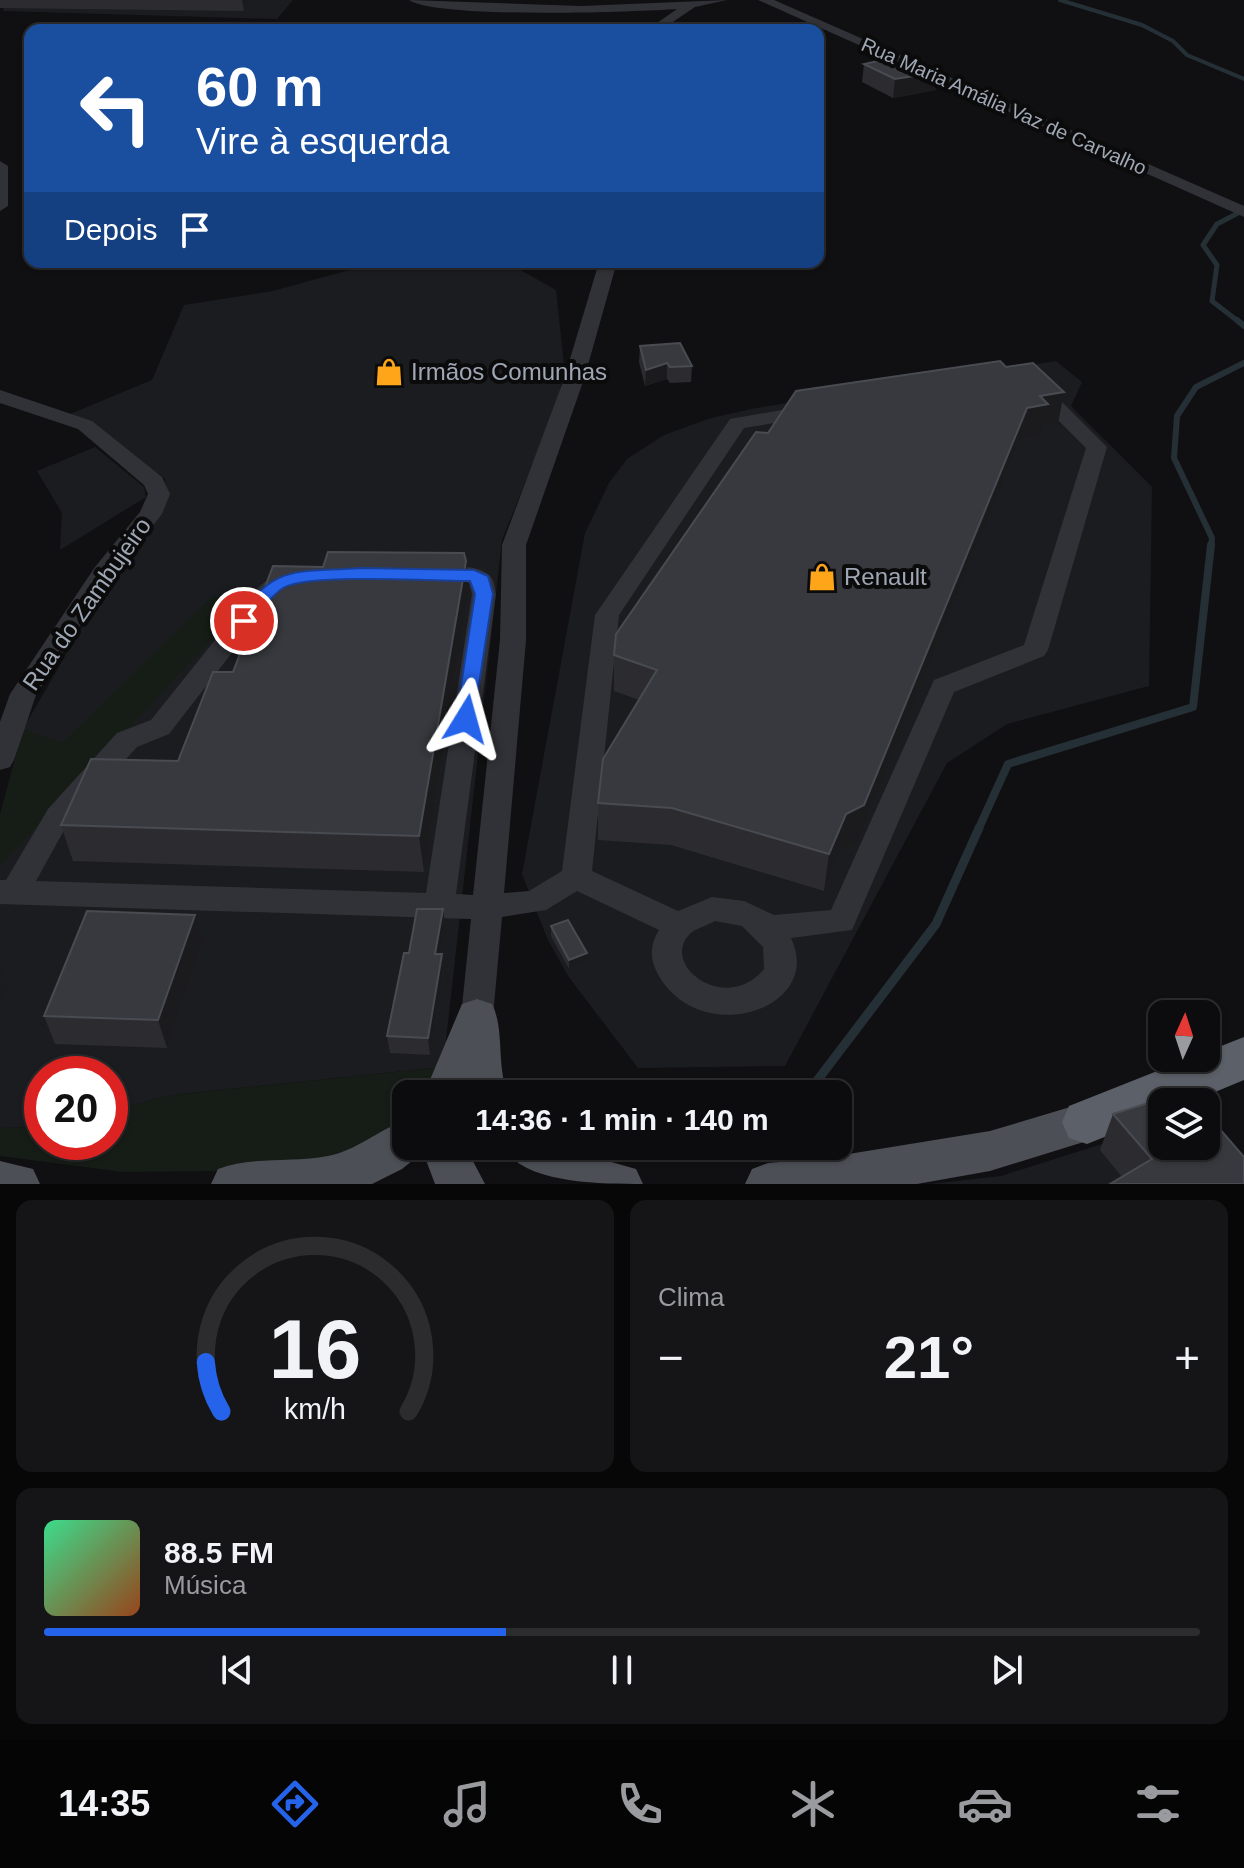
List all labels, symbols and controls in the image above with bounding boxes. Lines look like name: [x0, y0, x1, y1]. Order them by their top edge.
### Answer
street label: Rua Maria Amália Vaz de Carvalho: [858, 33, 1150, 179]
text: 60 m: [196, 55, 324, 118]
icon: left: [64, 56, 168, 160]
text: Vire à esquerda: [196, 121, 450, 162]
icon: arrive: [173, 208, 217, 252]
text: Depois: [64, 213, 157, 246]
shop icon: Irmãos Comunhas: [374, 357, 404, 387]
place label: Irmãos Comunhas: [411, 358, 607, 385]
street label: Rua do Zambujeiro: [17, 512, 156, 695]
shop icon: Renault: [807, 562, 837, 592]
place label: Renault: [844, 563, 927, 590]
pin: [210, 587, 278, 655]
icon: arrive: [222, 599, 266, 643]
position arrow: [424, 677, 508, 761]
north arrow: [1148, 1000, 1220, 1072]
map controls: [1148, 1000, 1220, 1160]
speed limit sign: 20: [24, 1056, 128, 1160]
button: layers: [1148, 1088, 1220, 1160]
text: 14:36 · 1 min · 140 m: [475, 1103, 769, 1136]
text: Clima: [658, 1282, 724, 1312]
text: 16: [269, 1303, 361, 1396]
text: 21°: [884, 1324, 974, 1391]
text: −: [658, 1333, 684, 1382]
text: +: [1174, 1333, 1200, 1382]
text: km/h: [284, 1393, 346, 1425]
text: 88.5 FM: [164, 1536, 274, 1569]
text: Música: [164, 1570, 246, 1600]
icon: previous: [215, 1648, 259, 1692]
icon: pause: [600, 1648, 644, 1692]
icon: next: [985, 1648, 1029, 1692]
icon: directions: [267, 1776, 323, 1832]
icon: music: [439, 1776, 495, 1832]
icon: phone: [612, 1776, 668, 1832]
icon: climate: [785, 1776, 841, 1832]
icon: car: [957, 1776, 1013, 1832]
icon: filters: [1130, 1776, 1186, 1832]
text: 14:35: [58, 1783, 150, 1824]

